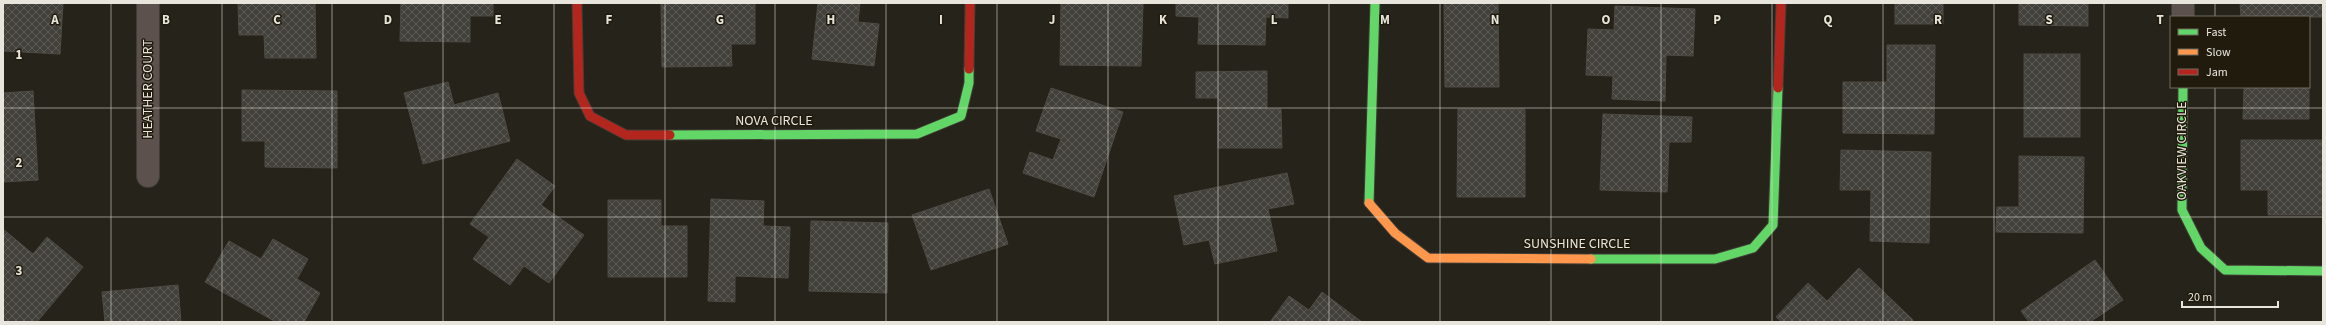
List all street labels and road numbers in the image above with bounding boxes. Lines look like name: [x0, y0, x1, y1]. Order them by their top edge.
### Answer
street label: HEATHER COURT: [138, 39, 158, 139]
street label: OAKVIEW CIRCLE: [2172, 102, 2192, 200]
street label: NOVA CIRCLE: [735, 111, 813, 131]
street label: SUNSHINE CIRCLE: [1524, 234, 1630, 254]

